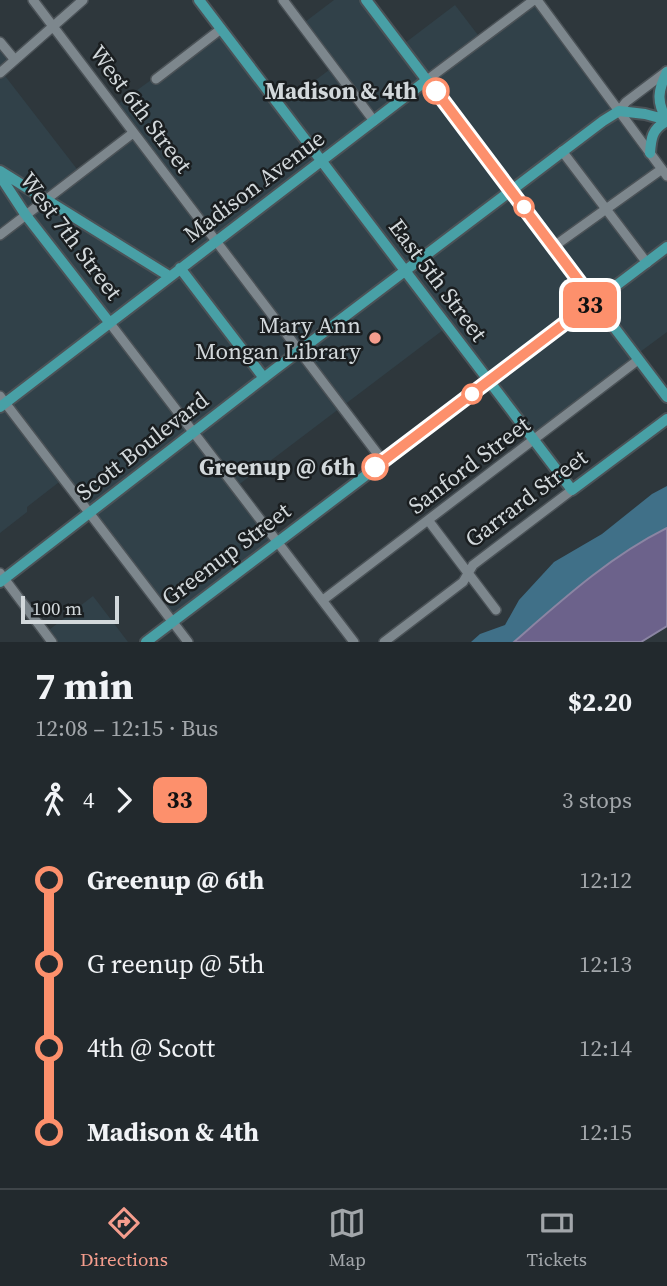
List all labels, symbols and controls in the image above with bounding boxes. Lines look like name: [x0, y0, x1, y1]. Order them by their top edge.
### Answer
street label: West 6th Street: [82, 38, 200, 180]
place label: Madison & 4th: [265, 75, 417, 107]
marker: Madison & 4th: [423, 78, 449, 104]
street label: Madison Avenue: [177, 122, 331, 250]
street label: West 7th Street: [12, 165, 130, 307]
unlabelled marker: [514, 197, 534, 217]
street label: East 5th Street: [381, 212, 495, 348]
line badge: 33: [558, 282, 622, 328]
text: 33: [577, 288, 603, 321]
place label: Mary Ann Mongan Library: [195, 309, 361, 367]
marker: Mary Ann Mongan Library: [367, 330, 383, 346]
street label: Scott Boulevard: [69, 384, 215, 508]
unlabelled marker: [462, 384, 482, 404]
street label: Sanford Street: [401, 408, 537, 521]
street label: Garrard Street: [458, 441, 594, 555]
place label: Greenup @ 6th: [199, 451, 356, 483]
marker: Greenup @ 6th: [362, 454, 388, 480]
street label: Greenup Street: [155, 495, 297, 613]
scale bar: [21, 593, 119, 625]
text: 100 m: [32, 595, 82, 621]
text: 7 min: [35, 660, 134, 712]
text: $2.20: [568, 684, 632, 720]
text: 12:08 – 12:15 · Bus: [35, 712, 218, 744]
icon: walk: [35, 781, 73, 819]
icon: forward: [105, 781, 143, 819]
text: 33: [167, 783, 193, 816]
text: 4: [83, 784, 95, 816]
text: 3 stops: [562, 784, 632, 816]
text: Greenup @ 6th: [87, 862, 264, 898]
text: 12:12: [579, 864, 632, 896]
text: G reenup @ 5th: [87, 946, 265, 982]
text: 12:13: [579, 948, 632, 980]
text: 4th @ Scott: [87, 1030, 215, 1066]
text: 12:14: [579, 1032, 632, 1064]
text: Madison & 4th: [87, 1114, 259, 1150]
text: 12:15: [579, 1116, 632, 1148]
tab: Directions: [80, 1204, 168, 1272]
tab: Map: [328, 1204, 366, 1272]
tab: Tickets: [527, 1204, 587, 1272]

